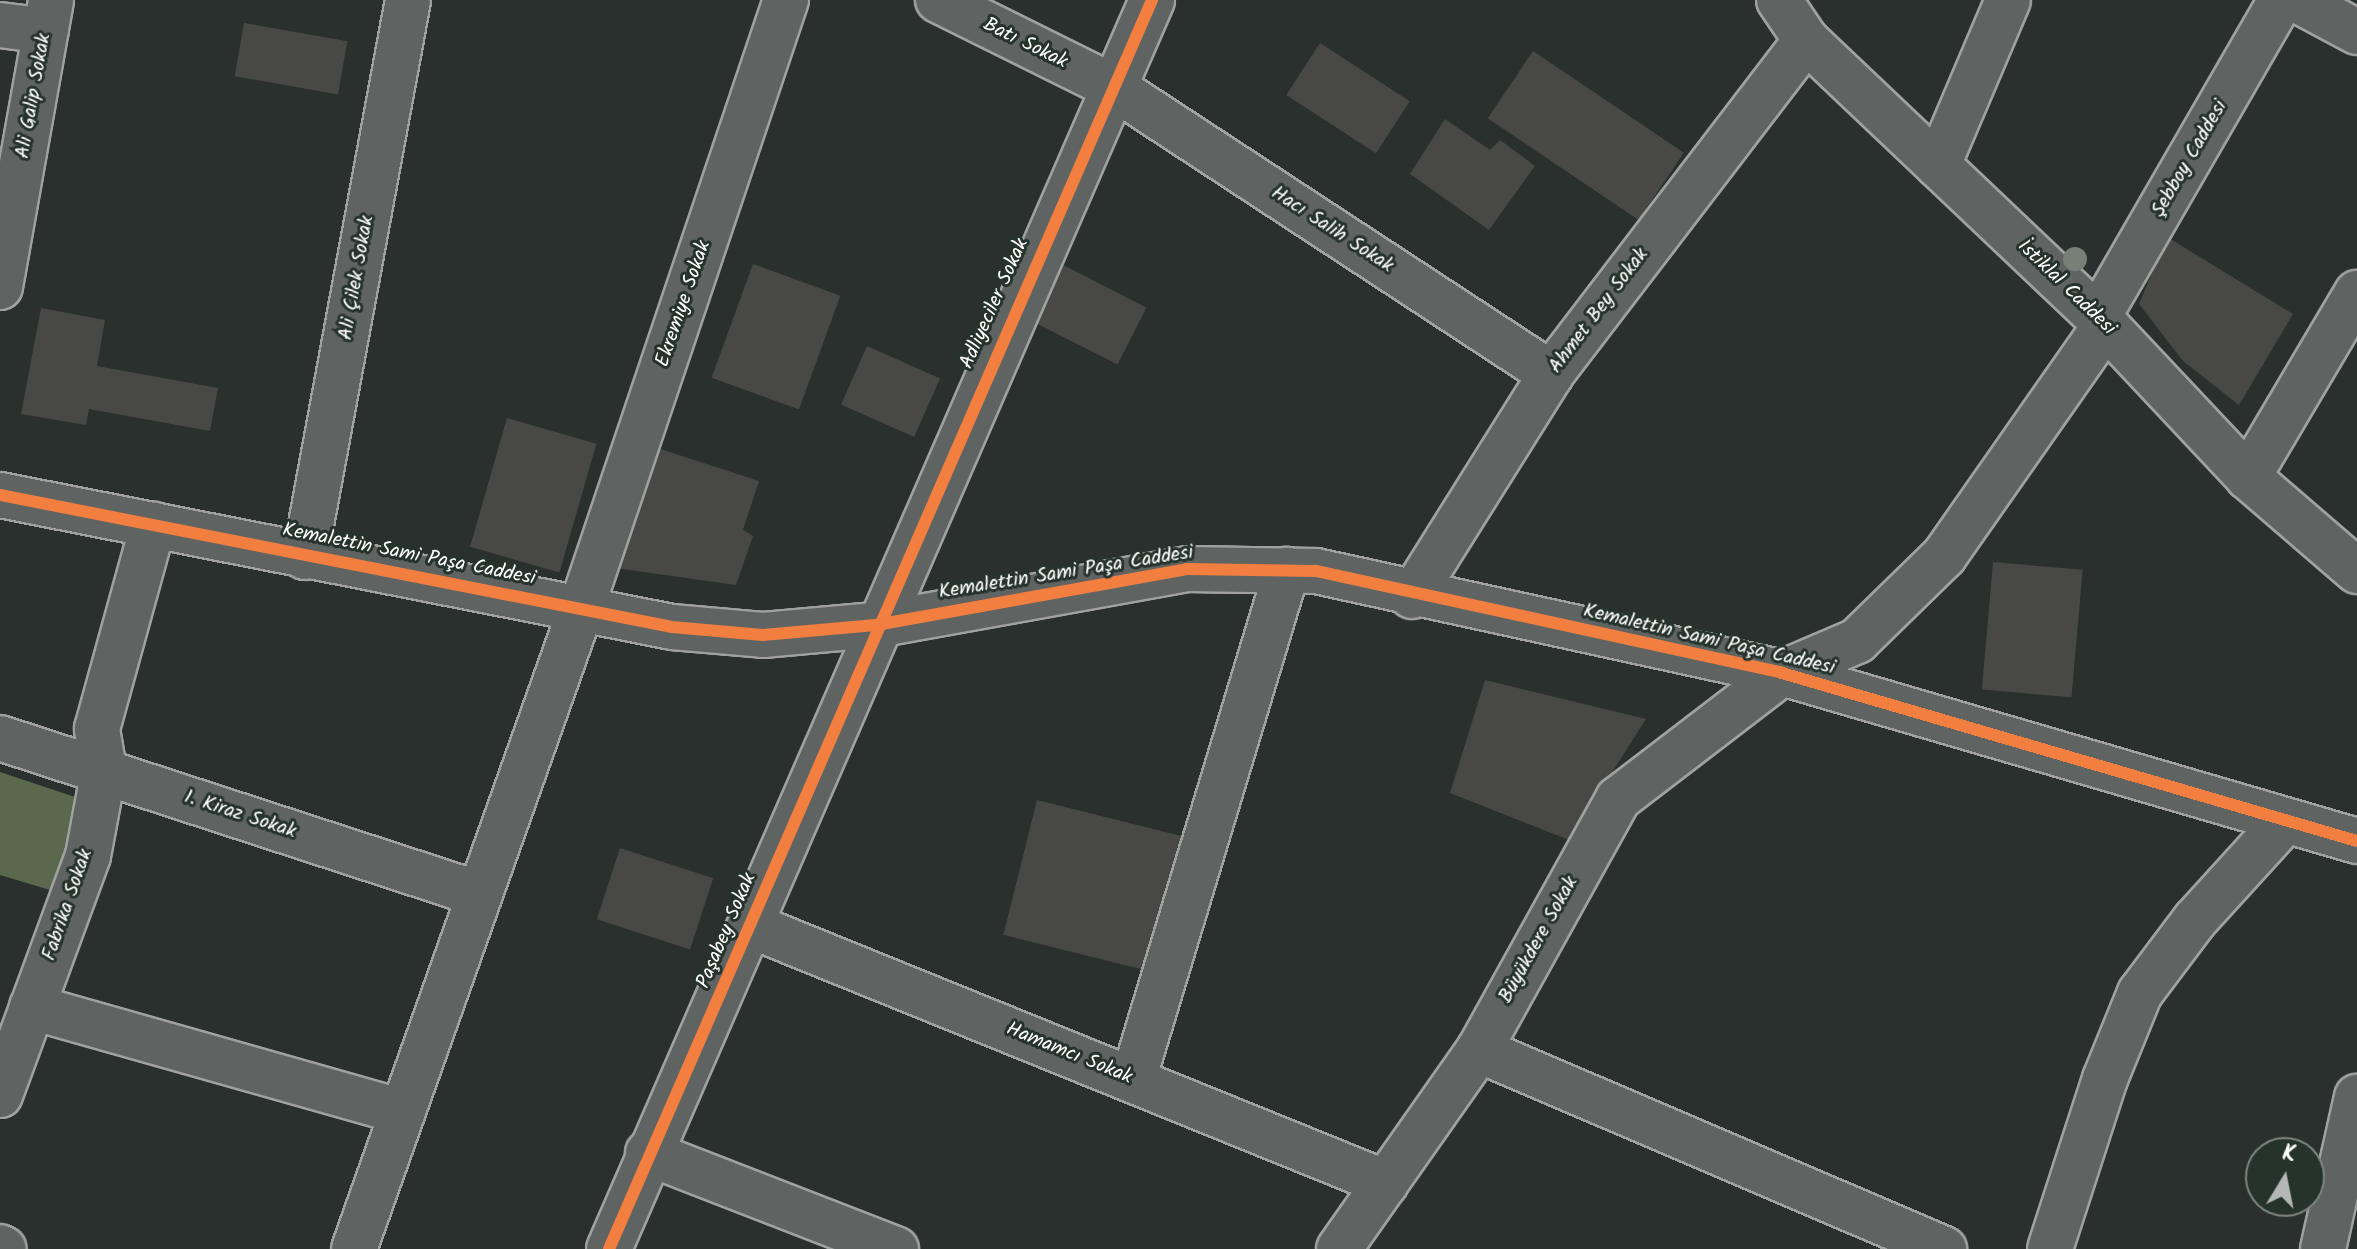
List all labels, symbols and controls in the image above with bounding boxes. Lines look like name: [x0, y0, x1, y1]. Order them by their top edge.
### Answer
street label: Batı Sokak: [979, 13, 1071, 75]
street label: Ali Galip Sokak: [11, 32, 57, 160]
street label: Şebboy Caddesi: [2147, 96, 2233, 222]
street label: Hacı Salih Sokak: [1266, 182, 1398, 278]
street label: Ali Çilek Sokak: [334, 214, 380, 342]
street label: Adliyeciler Sokak: [956, 235, 1034, 373]
street label: İstiklal Caddesi: [2012, 235, 2120, 341]
street label: Ekremiye Sokak: [651, 238, 717, 370]
street label: Ahmet Bey Sokak: [1544, 244, 1654, 378]
street label: Kemalettin Sami Paşa Caddesi: [280, 519, 538, 591]
street label: Kemalettin Sami Paşa Caddesi: [937, 541, 1195, 605]
street label: Kemalettin Sami Paşa Caddesi: [1581, 599, 1837, 681]
street label: 1. Kiraz Sokak: [181, 786, 299, 844]
street label: Fabrika Sokak: [38, 846, 98, 964]
street label: Paşabey Sokak: [692, 870, 762, 992]
street label: Büyükdere Sokak: [1494, 872, 1584, 1008]
street label: Hamamcı Sokak: [1002, 1018, 1136, 1090]
text: K: [2279, 1136, 2298, 1173]
north arrow: [2245, 1137, 2325, 1217]

